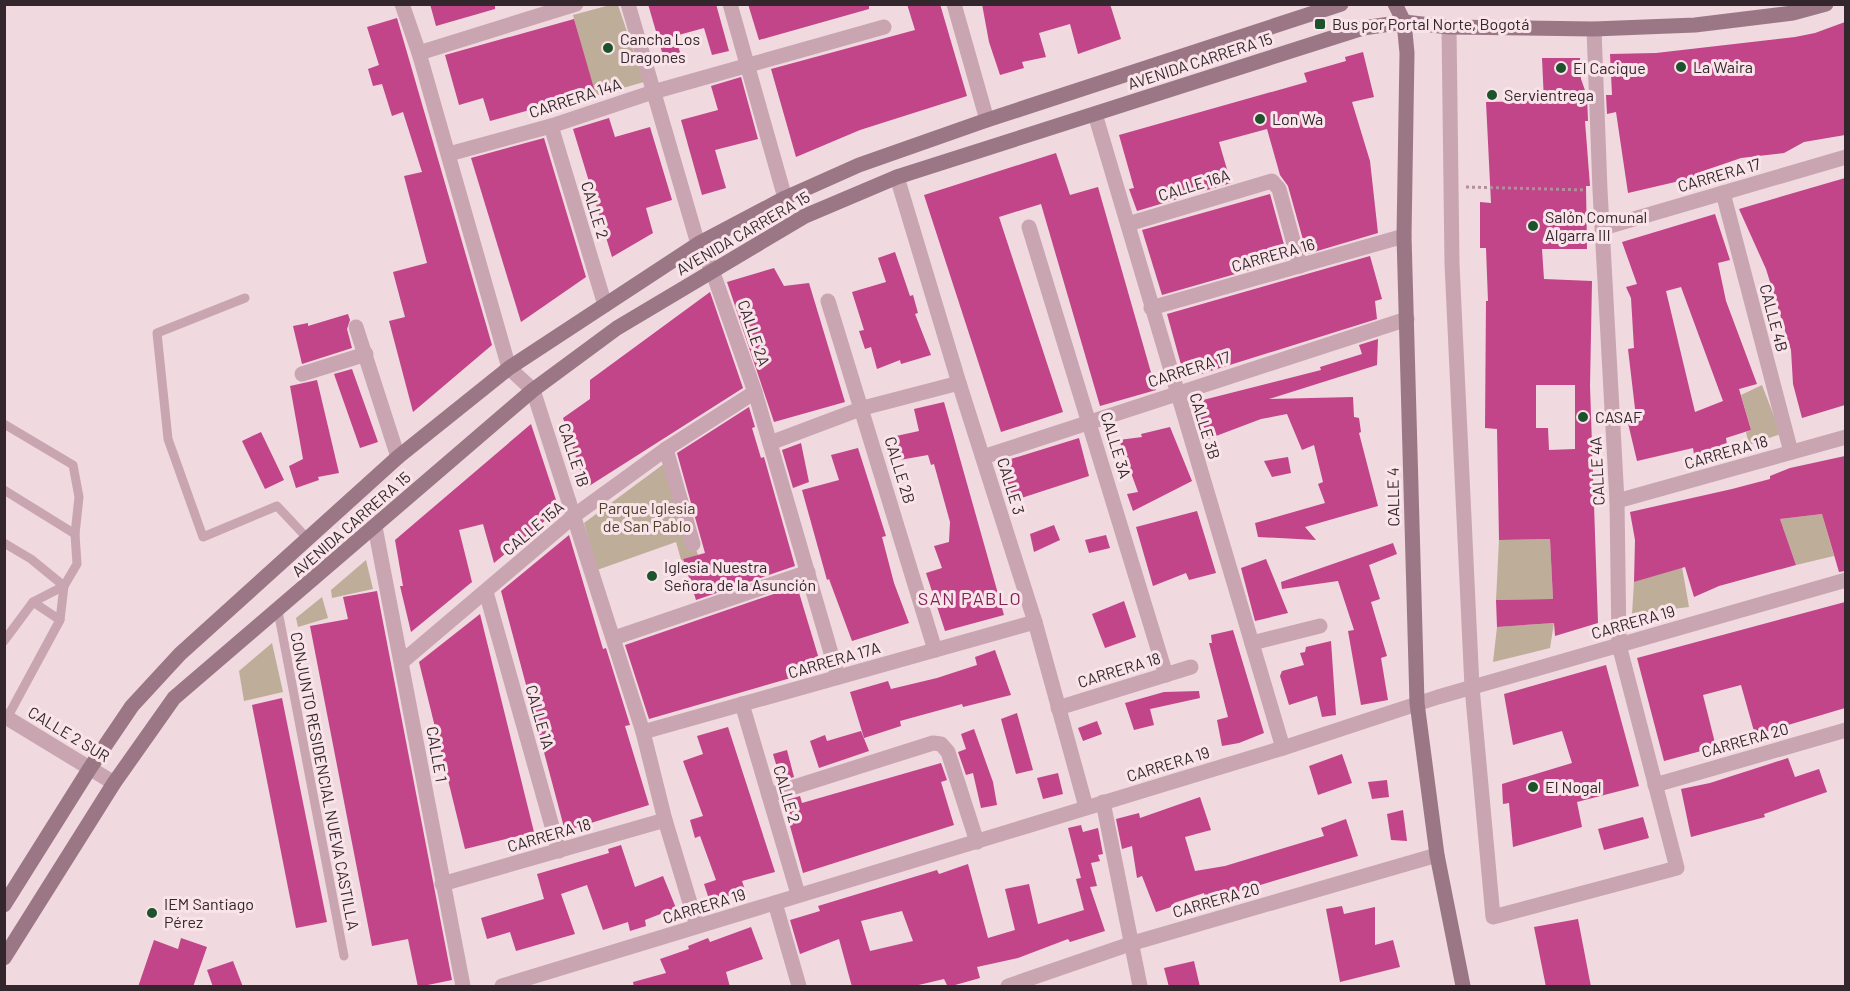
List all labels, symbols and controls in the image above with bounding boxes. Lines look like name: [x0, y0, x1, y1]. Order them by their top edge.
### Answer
place label: Bus por Portal Norte, Bogotá: [1332, 14, 1529, 33]
marker: Bus por Portal Norte, Bogotá: [1313, 17, 1327, 31]
street label: AVENIDA CARRERA 15: [1125, 28, 1275, 93]
place label: Cancha Los Dragones: [620, 29, 700, 66]
marker: Cancha Los Dragones: [601, 41, 615, 55]
place label: La Waira: [1693, 57, 1753, 76]
place label: El Cacique: [1573, 58, 1646, 77]
marker: La Waira: [1674, 60, 1688, 74]
marker: El Cacique: [1554, 61, 1568, 75]
street label: CARRERA 14A: [526, 74, 624, 121]
place label: Servientrega: [1504, 85, 1594, 104]
marker: Servientrega: [1485, 88, 1499, 102]
place label: Lon Wa: [1272, 109, 1323, 128]
marker: Lon Wa: [1253, 112, 1267, 126]
street label: CARRERA 17: [1675, 154, 1763, 195]
street label: CALLE 16A: [1156, 165, 1232, 204]
street label: CALLE 2: [578, 179, 613, 241]
street label: AVENIDA CARRERA 15: [673, 187, 813, 279]
place label: Salón Comunal Algarra III: [1545, 207, 1647, 244]
marker: Salón Comunal Algarra III: [1526, 219, 1540, 233]
street label: CARRERA 16: [1229, 234, 1317, 275]
street label: CALLE 4B: [1756, 282, 1793, 354]
street label: CALLE 2A: [734, 297, 775, 369]
street label: CARRERA 17: [1145, 346, 1233, 391]
street label: CALLE 3B: [1186, 390, 1225, 462]
place label: CASAF: [1595, 407, 1642, 426]
street label: CALLE 3A: [1097, 409, 1136, 481]
marker: CASAF: [1576, 410, 1590, 424]
street label: CALLE 1B: [555, 420, 594, 489]
street label: CARRERA 18: [1682, 431, 1770, 472]
street label: CALLE 2B: [881, 434, 920, 506]
street label: CALLE 4A: [1585, 436, 1608, 506]
street label: CALLE 3: [994, 455, 1029, 517]
street label: AVENIDA CARRERA 15: [287, 467, 414, 580]
street label: CALLE 4: [1382, 467, 1403, 527]
street label: CALLE 15A: [498, 496, 567, 559]
park label: Parque Iglesia de San Pablo: [598, 498, 696, 535]
place label: Iglesia Nuestra Señora de la Asunción: [664, 557, 816, 594]
marker: Iglesia Nuestra Señora de la Asunción: [645, 569, 659, 583]
district label: SAN PABLO: [918, 587, 1022, 609]
street label: CARRERA 19: [1589, 601, 1677, 642]
street label: CONJUNTO RESIDENCIAL NUEVA CASTILLA: [287, 630, 364, 932]
street label: CARRERA 17A: [786, 637, 882, 682]
street label: CARRERA 18: [1075, 648, 1163, 691]
street label: CALLE 1A: [522, 683, 559, 751]
street label: CALLE 2 SUR: [25, 702, 114, 765]
street label: CARRERA 20: [1699, 718, 1791, 761]
street label: CALLE 1: [423, 725, 452, 783]
street label: CARRERA 19: [1124, 742, 1212, 785]
street label: CALLE 2: [770, 763, 805, 825]
place label: El Nogal: [1545, 777, 1602, 796]
marker: El Nogal: [1526, 780, 1540, 794]
street label: CARRERA 18: [505, 814, 593, 855]
street label: CARRERA 20: [1170, 878, 1262, 921]
street label: CARRERA 19: [660, 884, 748, 927]
place label: IEM Santiago Pérez: [164, 894, 254, 931]
marker: IEM Santiago Pérez: [145, 906, 159, 920]

